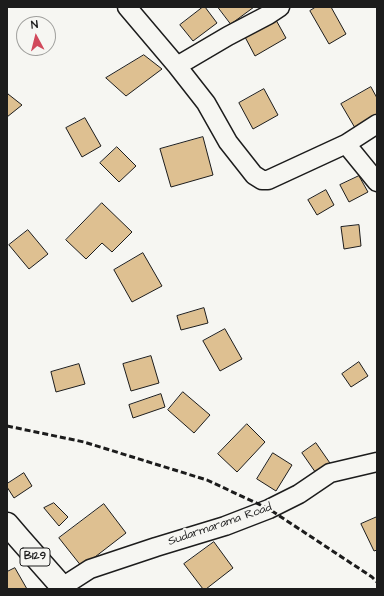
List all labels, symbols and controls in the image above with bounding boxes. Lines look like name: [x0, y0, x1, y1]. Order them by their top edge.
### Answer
north arrow: [16, 16, 56, 56]
text: N: [30, 17, 39, 32]
street label: Sudarmarama Road: [166, 501, 274, 549]
road number: B129: [20, 548, 50, 566]

